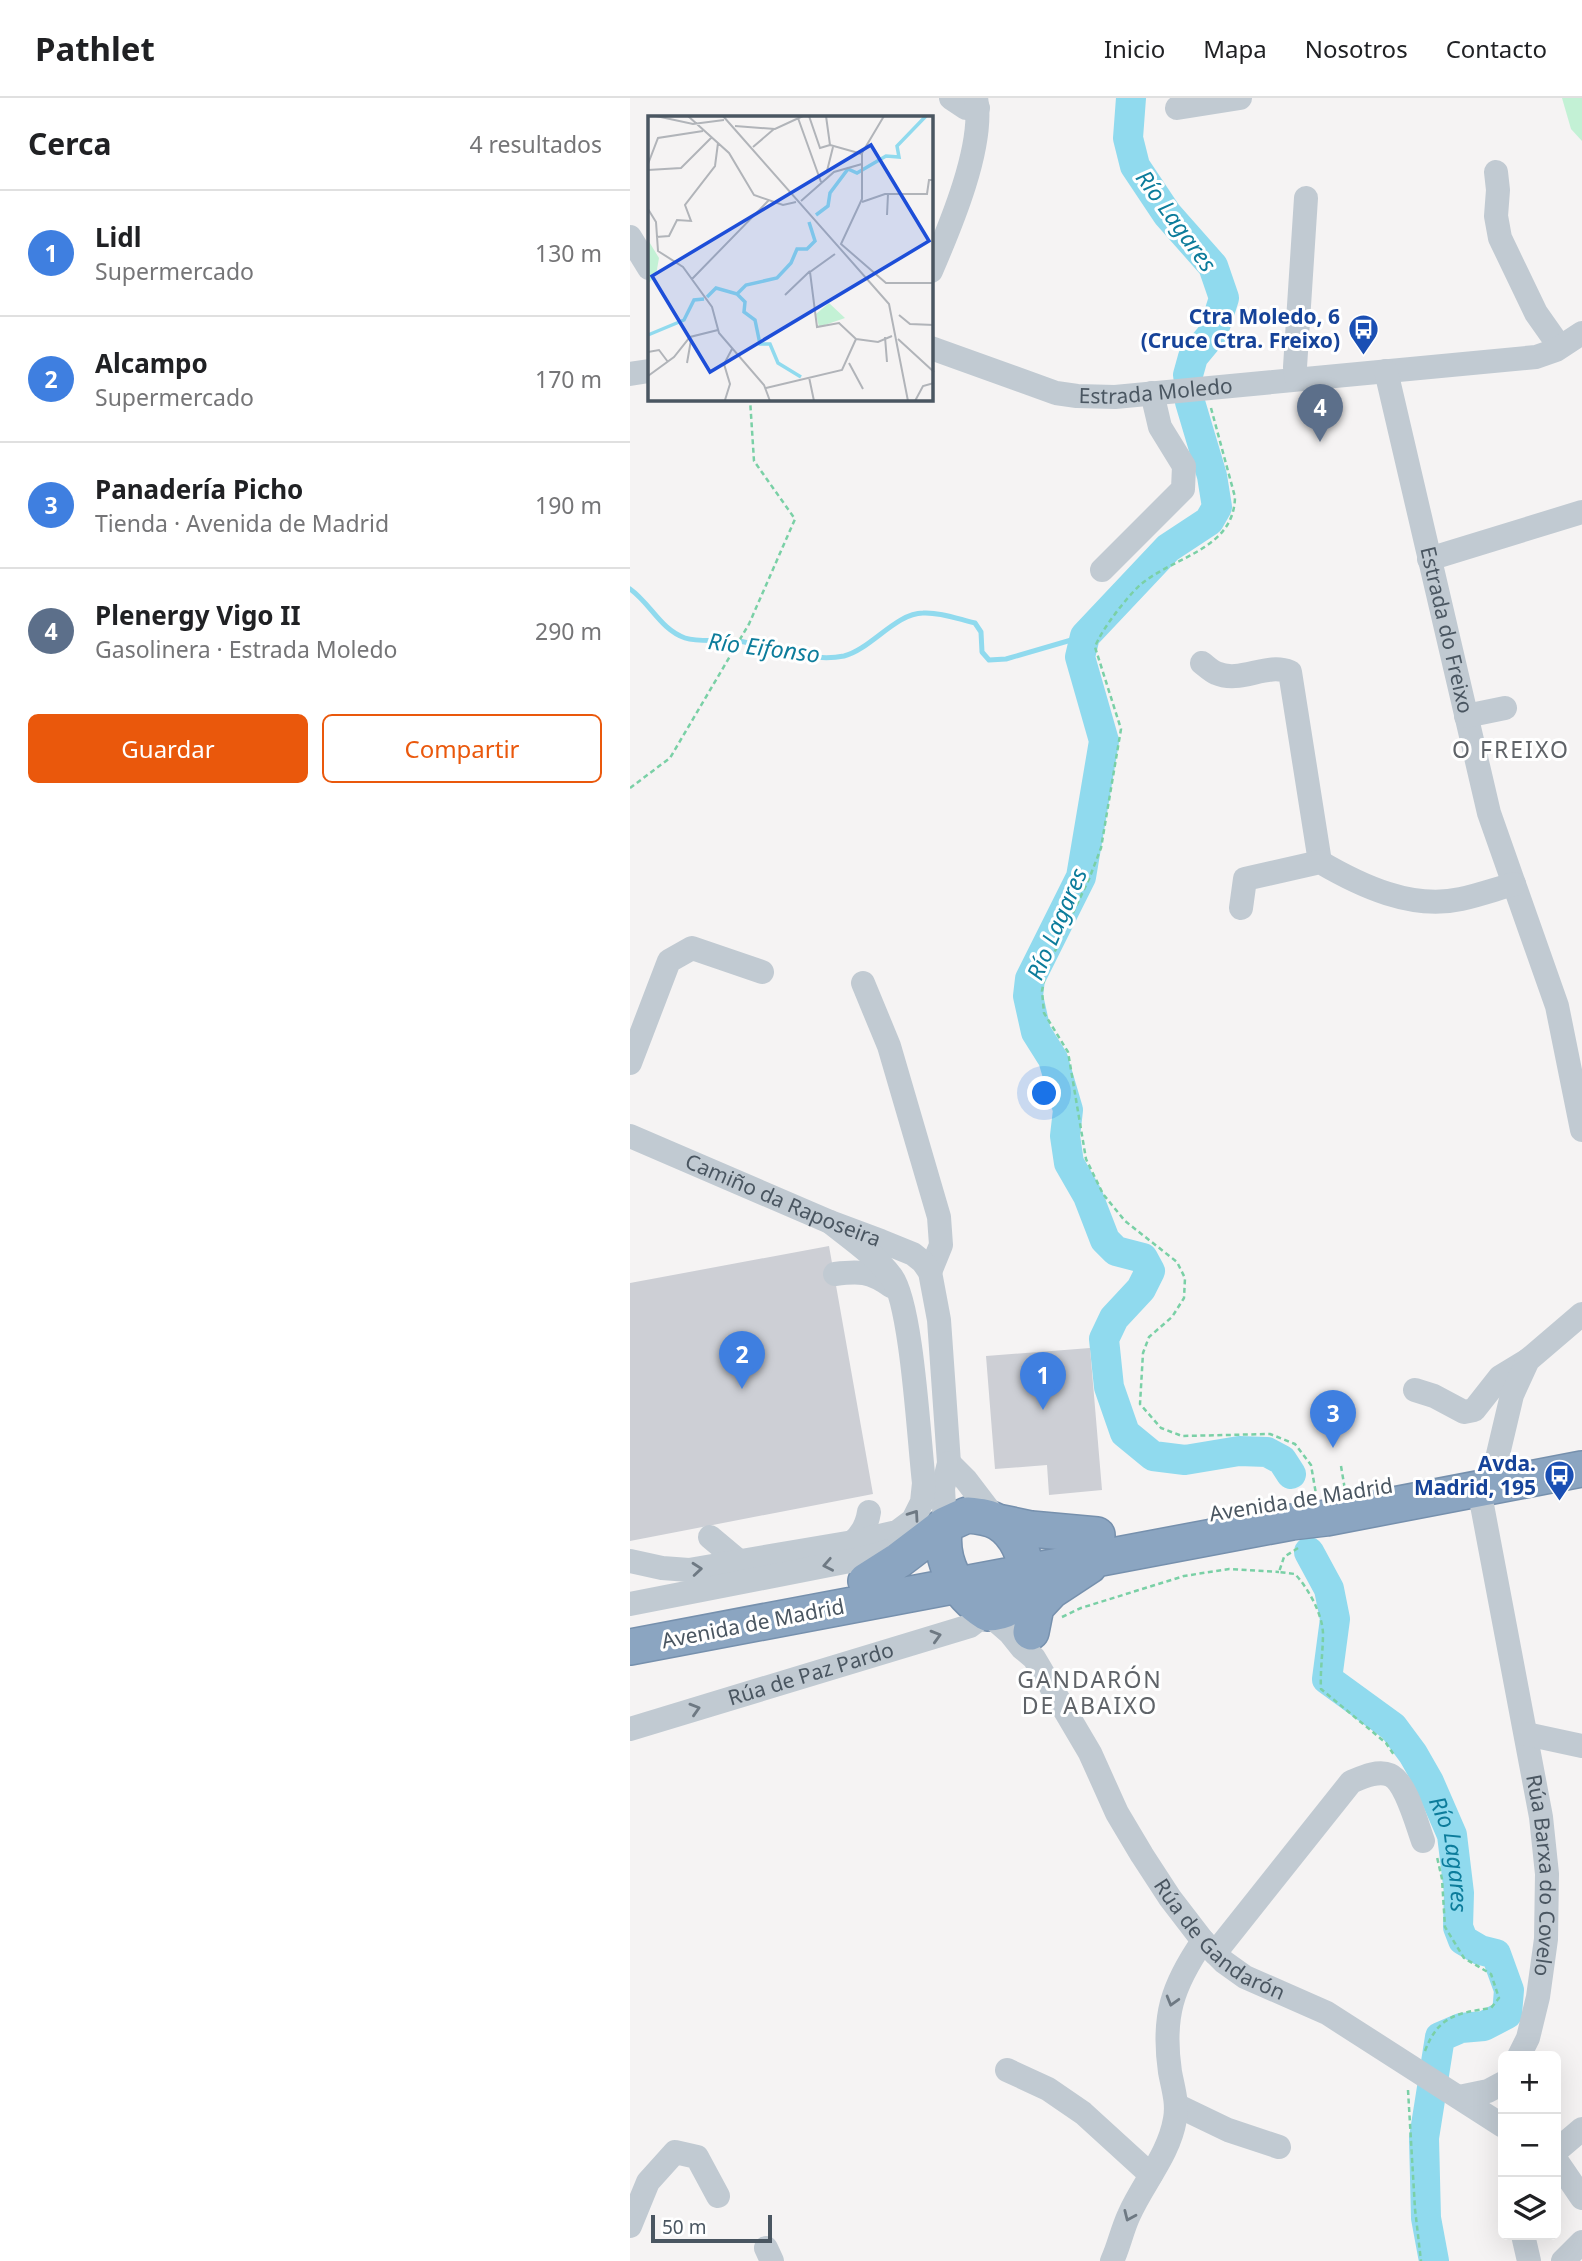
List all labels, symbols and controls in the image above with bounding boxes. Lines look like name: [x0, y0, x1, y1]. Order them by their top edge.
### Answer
text: Pathlet: [35, 26, 155, 71]
text: Inicio: [1104, 32, 1165, 65]
text: Mapa: [1203, 32, 1267, 65]
text: Nosotros: [1305, 32, 1408, 65]
text: Contacto: [1446, 32, 1547, 65]
inset map: [648, 116, 933, 401]
text: Cerca: [28, 123, 111, 164]
text: 4 resultados: [469, 128, 602, 160]
water label: Río Lagares: [1129, 163, 1225, 278]
text: Lidl: [95, 219, 142, 255]
text: 1: [44, 237, 58, 269]
text: 130 m: [535, 237, 602, 269]
text: Supermercado: [95, 255, 254, 287]
place label: Ctra Moledo, 6 (Cruce Ctra. Freixo): [1141, 302, 1340, 354]
bus stop icon: Ctra Moledo, 6 (Cruce Ctra. Freixo): [1346, 312, 1380, 356]
text: Alcampo: [95, 345, 208, 381]
text: 2: [44, 363, 58, 395]
text: 170 m: [535, 363, 602, 395]
street label: Estrada Moledo: [1078, 371, 1234, 410]
text: Supermercado: [95, 381, 254, 413]
pin: 4: [1297, 384, 1343, 442]
text: Panadería Picho: [95, 471, 303, 507]
text: 3: [44, 489, 58, 521]
text: 190 m: [535, 489, 602, 521]
text: Tienda · Avenida de Madrid: [95, 507, 389, 539]
street label: Estrada do Freixo: [1414, 544, 1480, 716]
text: Plenergy Vigo II: [95, 597, 301, 633]
text: 4: [44, 615, 58, 647]
text: 290 m: [535, 615, 602, 647]
water label: Río Eifonso: [706, 624, 822, 670]
text: Gasolinera · Estrada Moledo: [95, 633, 398, 665]
button: Guardar: [28, 714, 308, 783]
button: Compartir: [322, 714, 602, 783]
district label: O FREIXO: [1452, 733, 1570, 765]
water label: Río Lagares: [1018, 863, 1094, 984]
your location: [1027, 1076, 1061, 1110]
street label: Camiño da Raposeira: [681, 1146, 885, 1253]
pin: 2: [719, 1331, 765, 1389]
pin: 1: [1020, 1352, 1066, 1410]
pin: 3: [1310, 1390, 1356, 1448]
place label: Avda. Madrid, 195: [1414, 1449, 1536, 1501]
bus stop icon: Avda. Madrid, 195: [1542, 1459, 1576, 1503]
street label: Avenida de Madrid: [1207, 1471, 1395, 1527]
one-way arrow: [906, 1510, 918, 1523]
one-way arrow: [822, 1557, 834, 1572]
one-way arrow: [692, 1561, 703, 1576]
street label: Avenida de Madrid: [659, 1592, 847, 1654]
one-way arrow: [930, 1629, 942, 1644]
street label: Rúa de Paz Pardo: [724, 1635, 897, 1712]
district label: GANDARÓN DE ABAIXO: [1017, 1663, 1163, 1721]
one-way arrow: [689, 1703, 701, 1718]
street label: Rúa Barxa do Covelo: [1520, 1772, 1562, 1978]
water label: Río Lagares: [1422, 1791, 1476, 1913]
street label: Rúa de Gandarón: [1148, 1873, 1290, 2006]
one-way arrow: [1165, 1995, 1180, 2007]
map controls: [1498, 2051, 1561, 2240]
button: +: [1498, 2051, 1561, 2114]
button: −: [1498, 2114, 1561, 2177]
button: layers: [1498, 2177, 1561, 2240]
one-way arrow: [1123, 2209, 1137, 2221]
scale bar: [651, 2212, 772, 2244]
text: 50 m: [662, 2214, 706, 2240]

